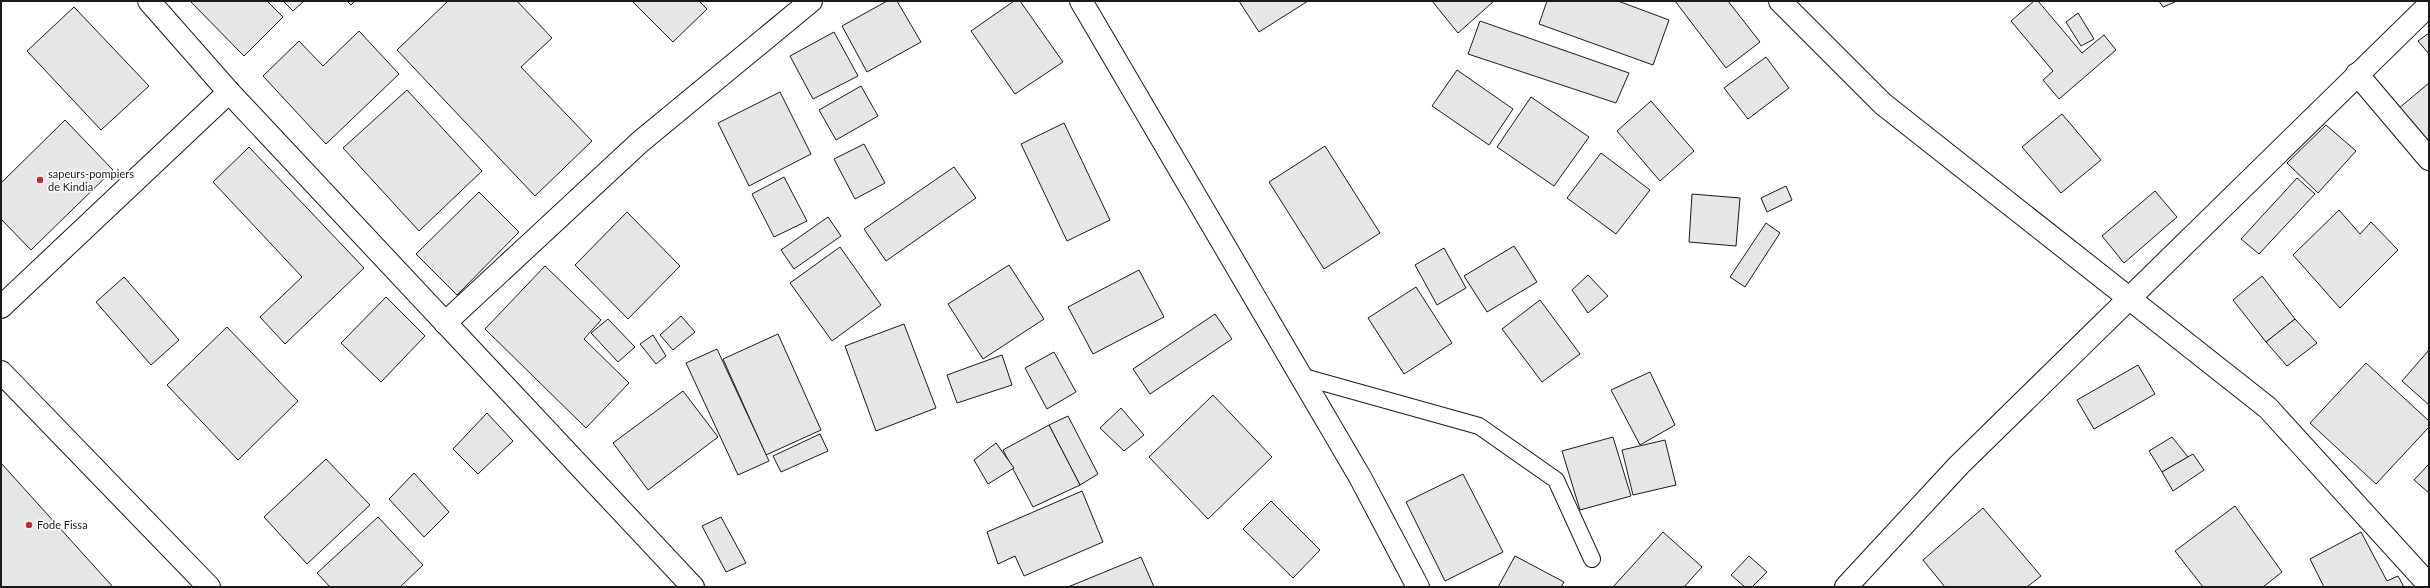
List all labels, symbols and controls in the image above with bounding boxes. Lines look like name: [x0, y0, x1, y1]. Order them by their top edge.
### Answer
place label: sapeurs-pompiers de Kindia: [48, 167, 134, 193]
marker: sapeurs-pompiers de Kindia: [35, 175, 45, 185]
place label: Fode Fissa: [37, 518, 88, 531]
marker: Fode Fissa: [24, 520, 34, 530]

